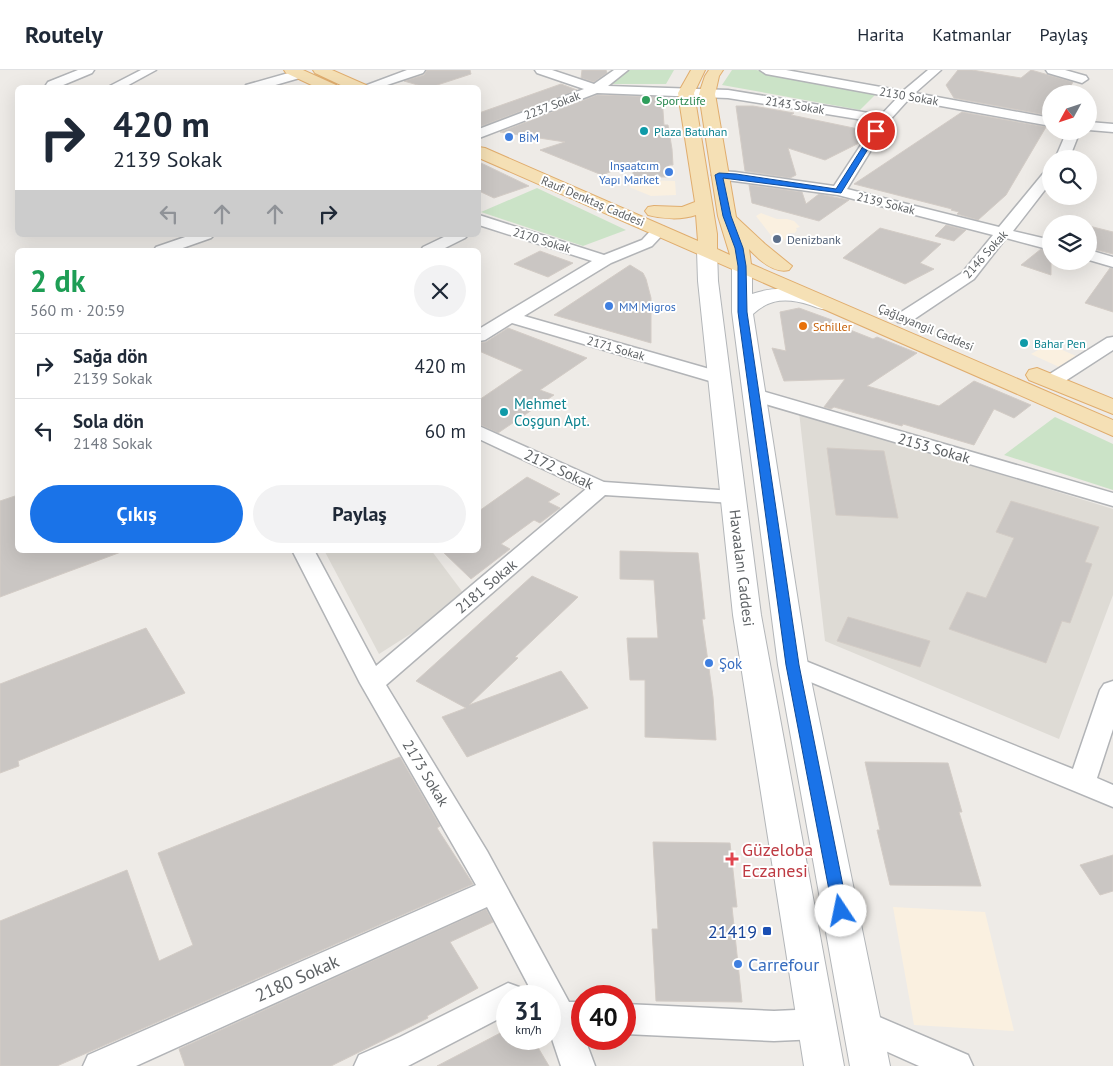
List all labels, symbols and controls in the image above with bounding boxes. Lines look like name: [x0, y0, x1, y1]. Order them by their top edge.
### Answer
text: Routely: [25, 19, 103, 50]
text: Harita: [857, 23, 904, 46]
text: Katmanlar: [932, 23, 1011, 46]
text: Paylaş: [1039, 23, 1088, 46]
street label: 2130 Sokak: [878, 83, 940, 109]
north arrow: [1042, 85, 1098, 140]
map controls: [1042, 85, 1097, 270]
street label: 2237 Sokak: [522, 87, 582, 123]
place label: Sportzlife: [656, 93, 706, 108]
street label: 2143 Sokak: [764, 93, 826, 117]
marker: Sportzlife: [640, 94, 652, 106]
text: 420 m: [113, 101, 210, 147]
icon: right: [30, 105, 95, 170]
pin: [855, 110, 897, 152]
icon: arrive: [862, 117, 890, 145]
place label: Plaza Batuhan: [654, 124, 727, 139]
marker: Plaza Batuhan: [638, 125, 650, 137]
place label: BİM: [519, 130, 539, 145]
marker: BİM: [503, 131, 515, 143]
text: 2139 Sokak: [113, 145, 222, 173]
button: search: [1042, 150, 1097, 205]
place label: Inşaatcım Yapı Market: [599, 158, 659, 187]
marker: Inşaatcım Yapı Market: [663, 166, 675, 178]
street label: Rauf Denktaş Caddesi: [539, 172, 647, 230]
street label: 2139 Sokak: [855, 189, 917, 218]
icon: left: [155, 200, 183, 228]
icon: ahead: [208, 200, 236, 228]
icon: ahead: [261, 200, 289, 228]
icon: right: [314, 200, 342, 228]
button: layers: [1042, 215, 1097, 270]
street label: 2170 Sokak: [511, 224, 573, 256]
street label: 2146 Sokak: [959, 227, 1011, 281]
place label: Denizbank: [787, 232, 841, 247]
marker: Denizbank: [771, 233, 783, 245]
text: 2 dk: [30, 261, 86, 300]
button: close: [414, 265, 466, 317]
place label: MM Migros: [619, 299, 676, 314]
text: 560 m · 20:59: [30, 300, 125, 320]
marker: MM Migros: [603, 300, 615, 312]
street label: Çağlayangil Caddesi: [876, 300, 976, 354]
place label: Schiller: [813, 319, 852, 334]
marker: Schiller: [797, 320, 809, 332]
street label: 2171 Sokak: [585, 333, 647, 363]
place label: Bahar Pen: [1034, 336, 1086, 351]
marker: Bahar Pen: [1018, 337, 1030, 349]
text: Sağa dön: [73, 344, 148, 368]
icon: right: [30, 352, 58, 380]
text: 420 m: [414, 354, 466, 378]
text: 2139 Sokak: [73, 368, 153, 388]
place label: Mehmet Coşgun Apt.: [514, 394, 590, 430]
marker: Mehmet Coşgun Apt.: [498, 406, 510, 418]
text: Sola dön: [73, 409, 144, 433]
icon: left: [30, 417, 58, 445]
text: 60 m: [425, 419, 466, 443]
street label: 2153 Sokak: [896, 429, 973, 468]
text: 2148 Sokak: [73, 433, 153, 453]
street label: 2172 Sokak: [521, 445, 598, 494]
button: Çıkış: [30, 485, 243, 543]
button: Paylaş: [253, 485, 466, 543]
street label: Havaalanı Caddesi: [725, 509, 759, 627]
street label: 2181 Sokak: [451, 554, 521, 617]
place label: Şok: [719, 654, 743, 673]
marker: Şok: [703, 657, 715, 669]
street label: 2173 Sokak: [399, 736, 454, 811]
place label: Güzeloba Eczanesi: [742, 838, 813, 882]
marker: Güzeloba Eczanesi: [726, 853, 738, 865]
position arrow: [814, 884, 866, 936]
place label: 21419: [708, 920, 757, 943]
marker: 21419: [761, 925, 773, 937]
street label: 2180 Sokak: [251, 949, 343, 1007]
place label: Carrefour: [748, 953, 819, 976]
marker: Carrefour: [732, 958, 744, 970]
speed limit sign: 40: [571, 985, 636, 1050]
text: 31: [514, 995, 543, 1027]
text: km/h: [515, 1022, 542, 1037]

